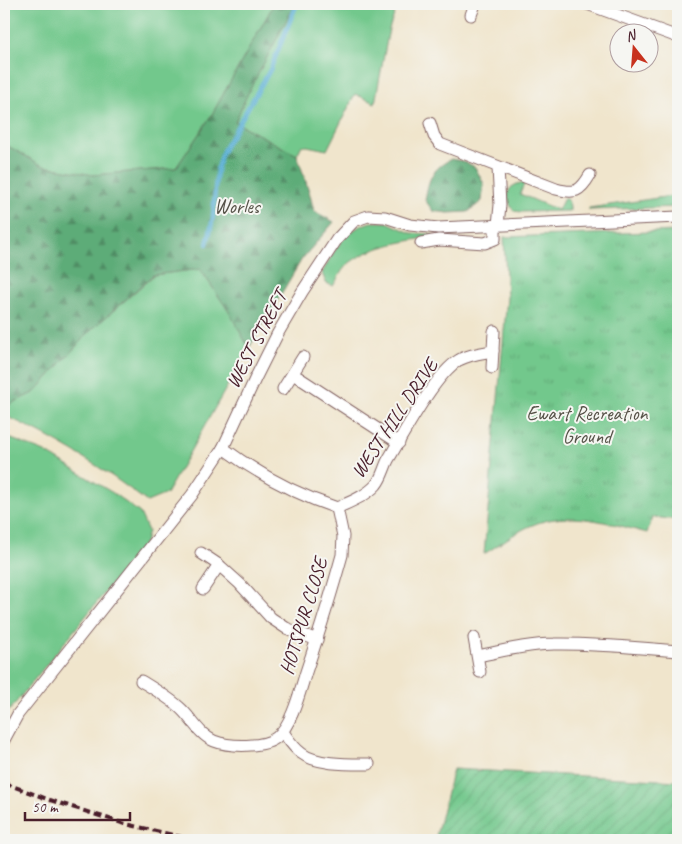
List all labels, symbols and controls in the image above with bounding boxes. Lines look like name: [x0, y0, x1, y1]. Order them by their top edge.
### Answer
north arrow: [610, 22, 660, 72]
text: N: [624, 26, 639, 45]
park label: Worles: [214, 194, 262, 219]
street label: WEST STREET: [220, 283, 294, 392]
street label: WEST HILL DRIVE: [345, 352, 445, 483]
park label: Ewart Recreation Ground: [526, 401, 649, 449]
street label: HOTSPUR CLOSE: [274, 552, 334, 678]
scale bar: [25, 789, 130, 821]
text: 50 m: [32, 798, 59, 817]

